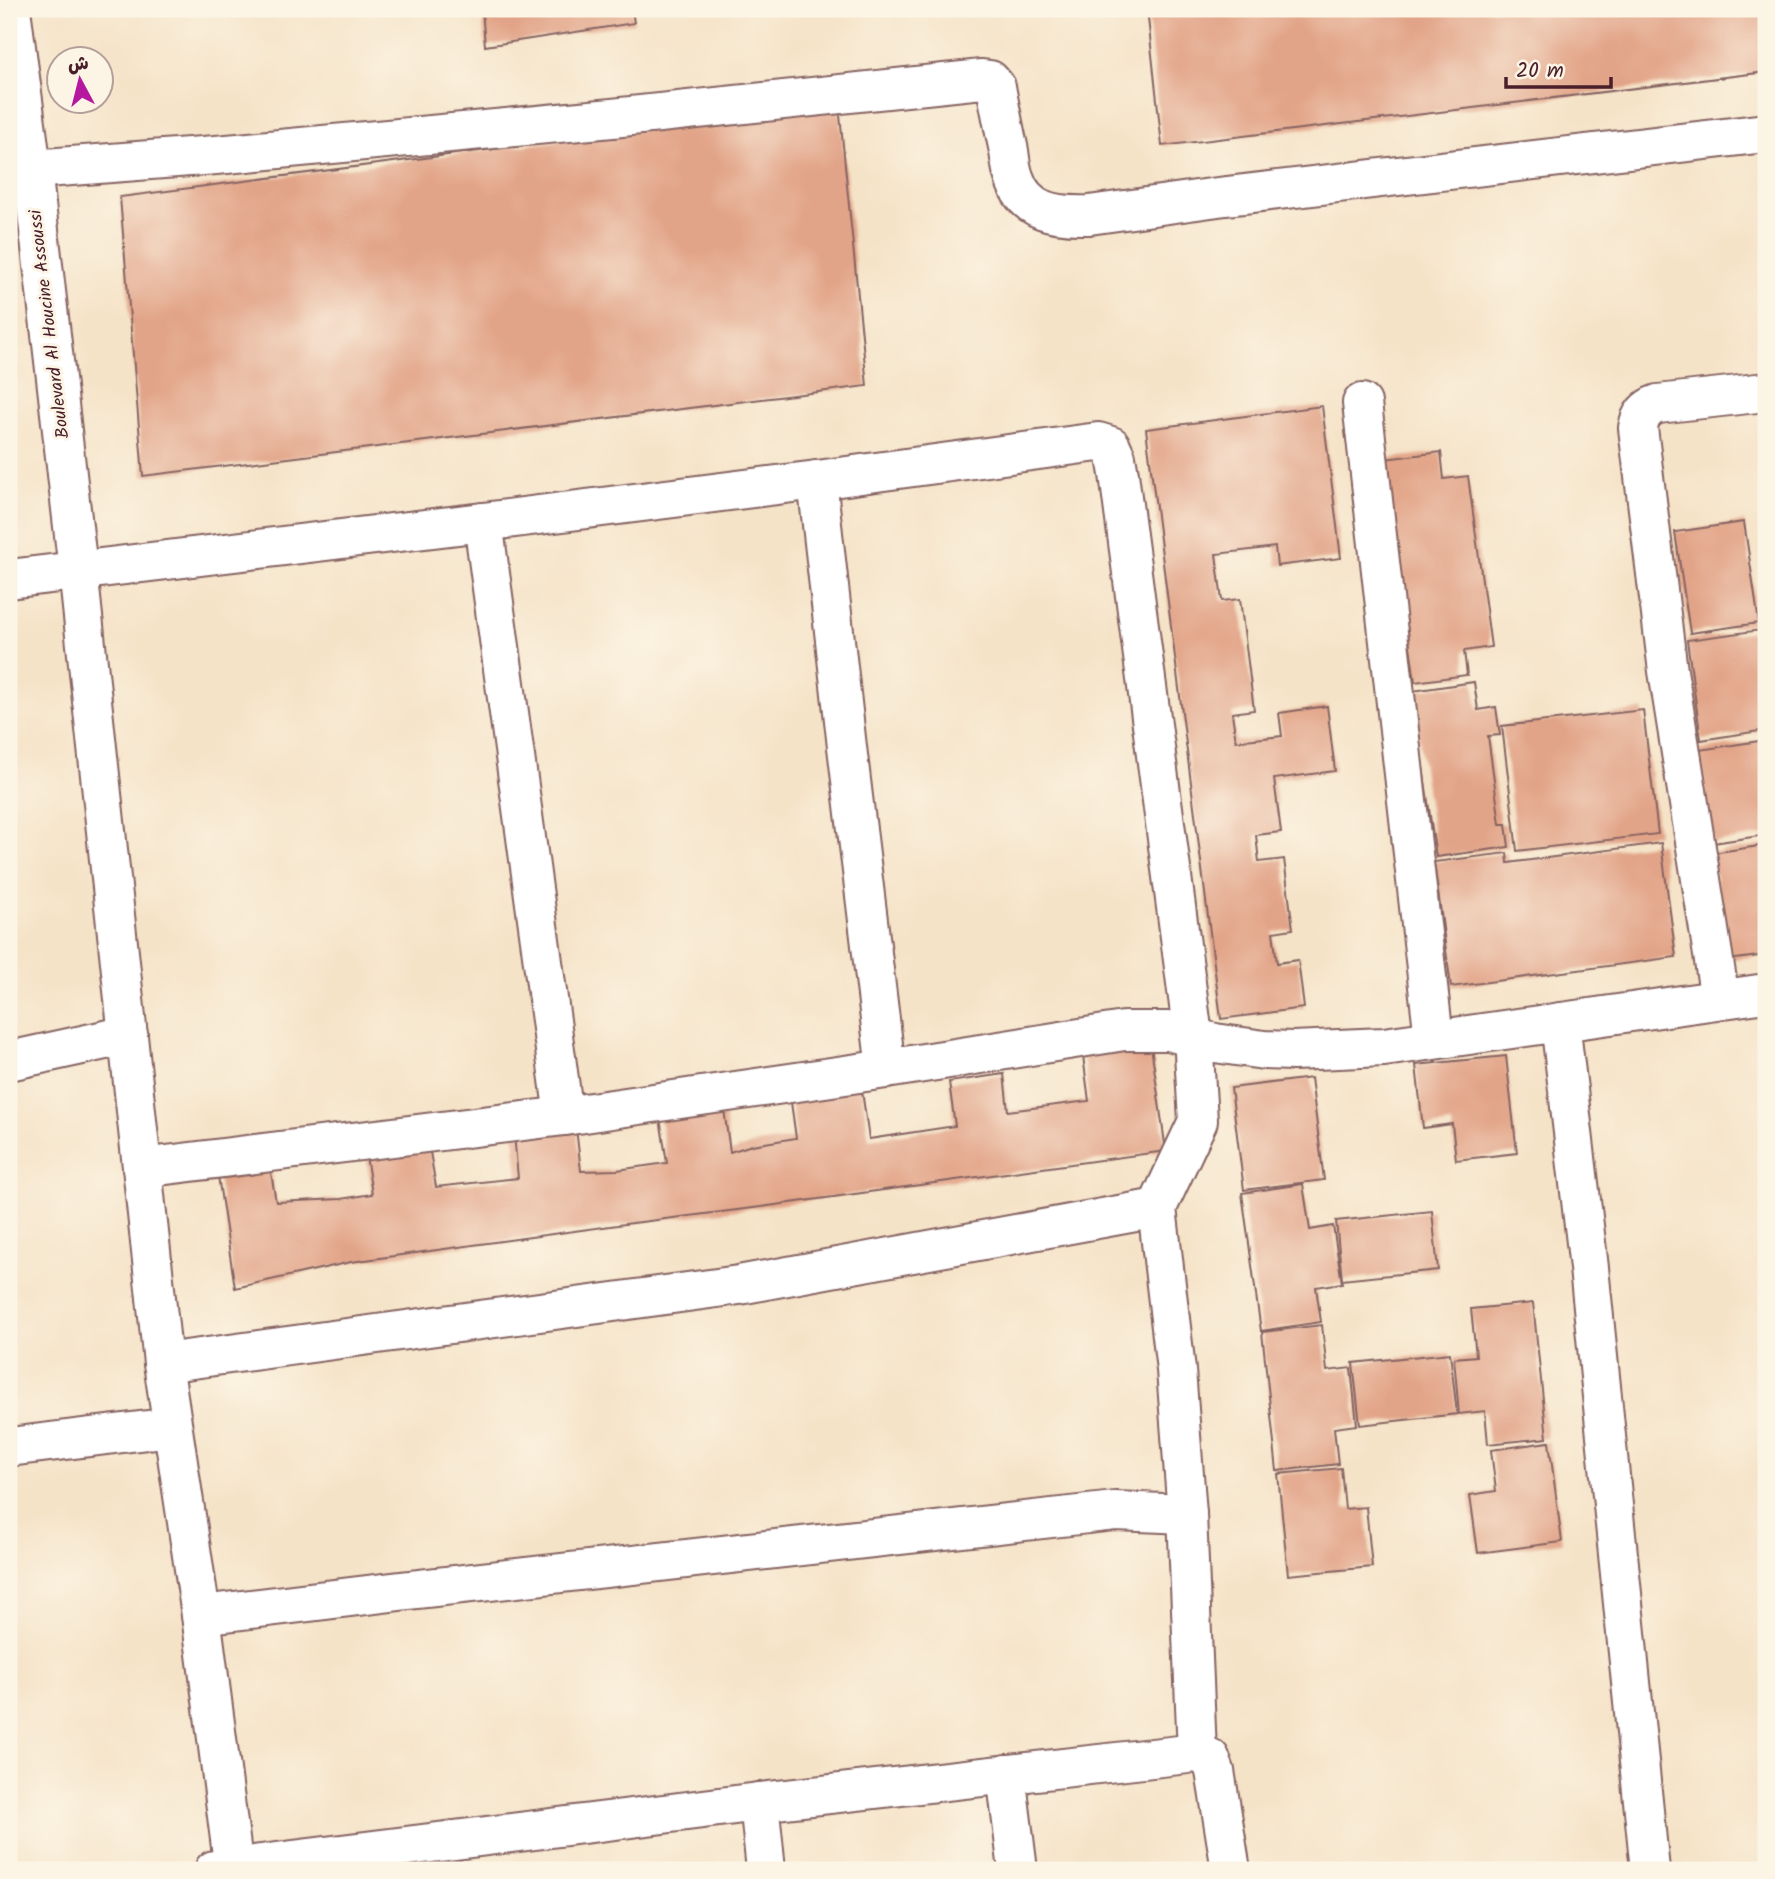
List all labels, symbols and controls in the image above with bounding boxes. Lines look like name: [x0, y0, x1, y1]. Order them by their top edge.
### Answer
north arrow: [46, 46, 116, 116]
scale bar: [1506, 46, 1610, 90]
text: ش: [66, 49, 90, 81]
text: 20 m: [1516, 55, 1564, 88]
street label: Boulevard Al Houcine Assoussi: [21, 207, 78, 440]

